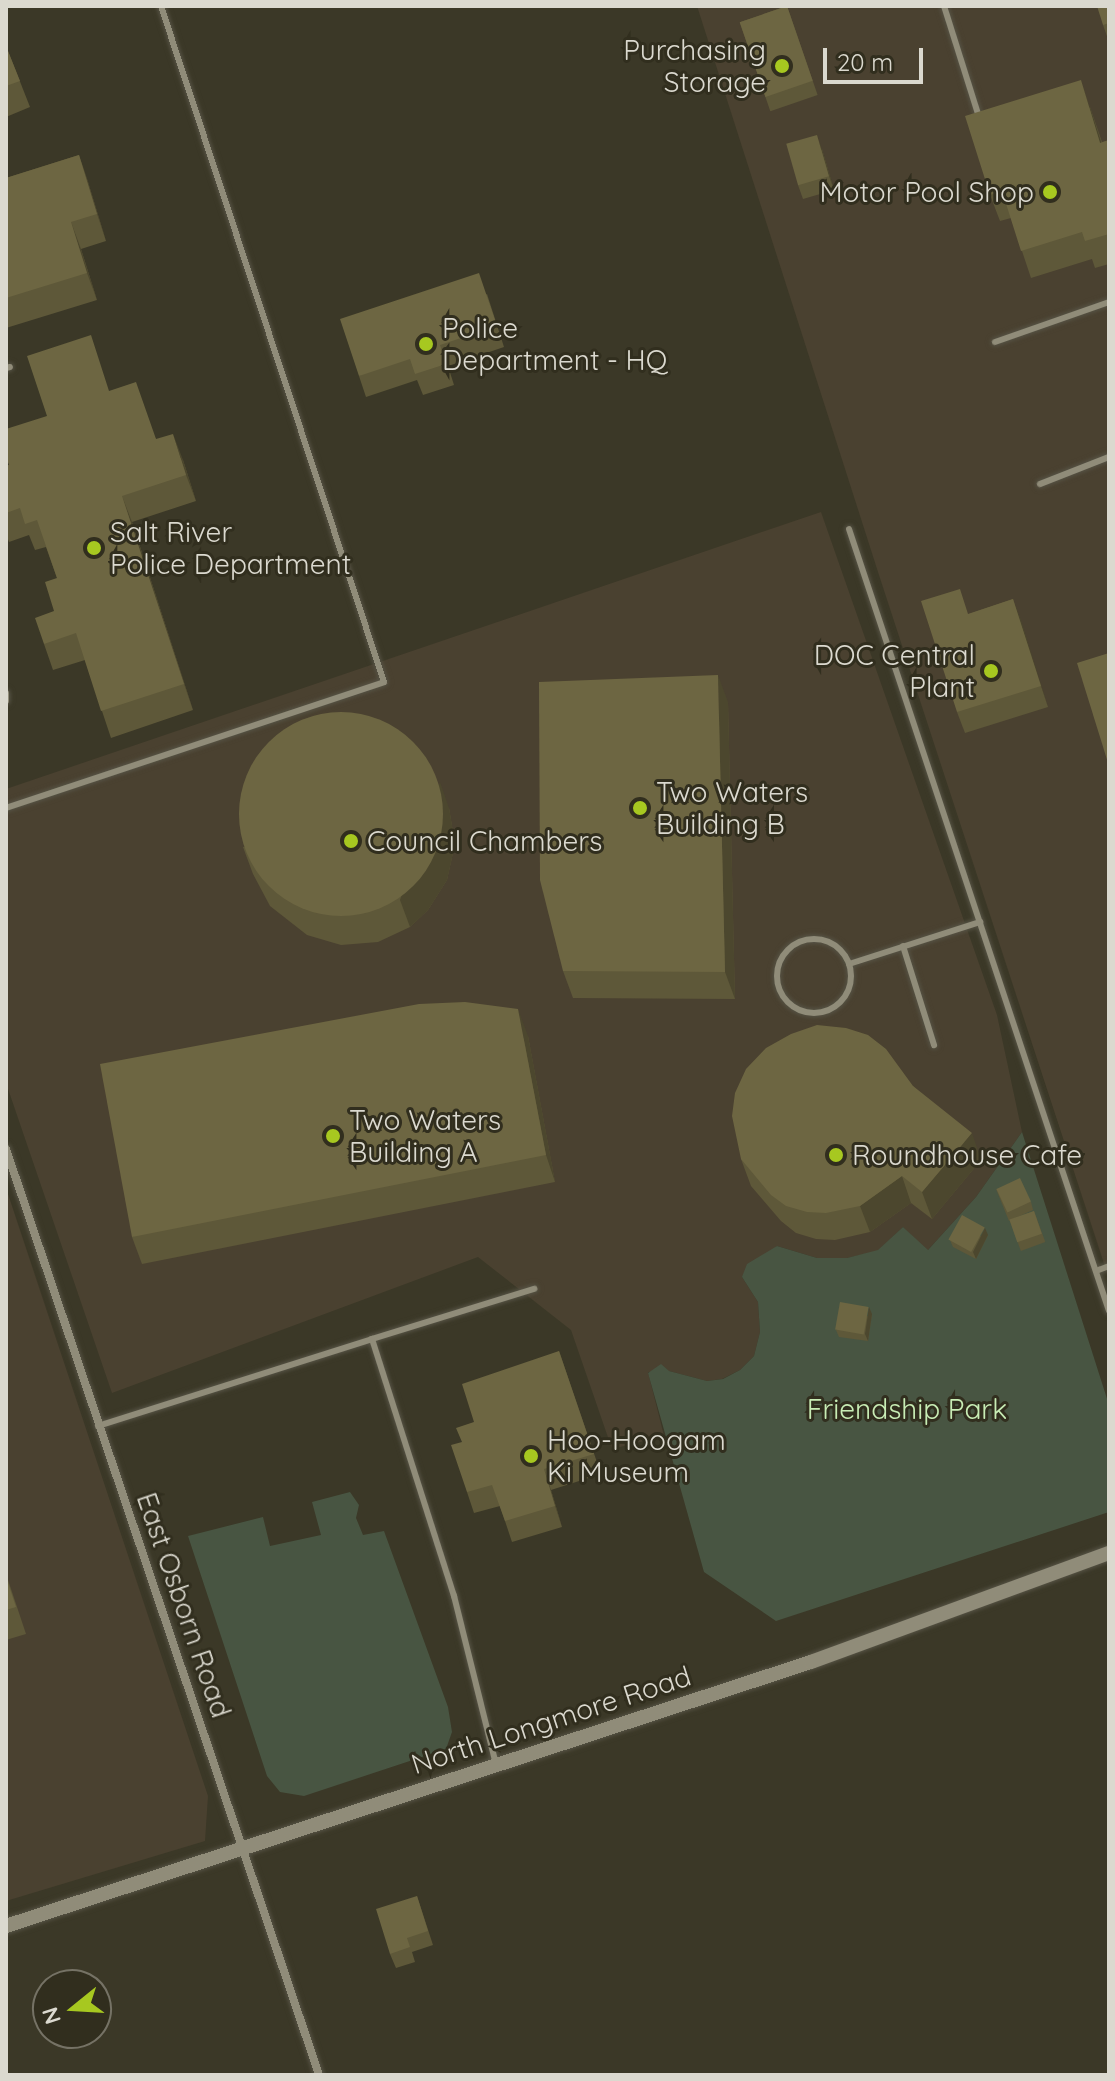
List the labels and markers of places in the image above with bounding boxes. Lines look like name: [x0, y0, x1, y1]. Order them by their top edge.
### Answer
place label: Purchasing Storage: [623, 33, 766, 99]
marker: Purchasing Storage: [773, 57, 791, 75]
place label: Motor Pool Shop: [819, 175, 1034, 209]
marker: Motor Pool Shop: [1041, 183, 1059, 201]
place label: Police Department - HQ: [442, 311, 667, 377]
marker: Police Department - HQ: [417, 335, 435, 353]
place label: Salt River Police Department: [110, 515, 351, 581]
marker: Salt River Police Department: [85, 539, 103, 557]
place label: DOC Central Plant: [814, 638, 975, 704]
marker: DOC Central Plant: [982, 662, 1000, 680]
place label: Two Waters Building B: [656, 775, 808, 841]
marker: Two Waters Building B: [631, 799, 649, 817]
place label: Council Chambers: [367, 824, 602, 858]
marker: Council Chambers: [342, 832, 360, 850]
place label: Two Waters Building A: [349, 1103, 501, 1169]
marker: Two Waters Building A: [324, 1127, 342, 1145]
place label: Roundhouse Cafe: [852, 1138, 1082, 1172]
marker: Roundhouse Cafe: [827, 1146, 845, 1164]
place label: Hoo-Hoogam Ki Museum: [547, 1423, 726, 1489]
marker: Hoo-Hoogam Ki Museum: [522, 1447, 540, 1465]

